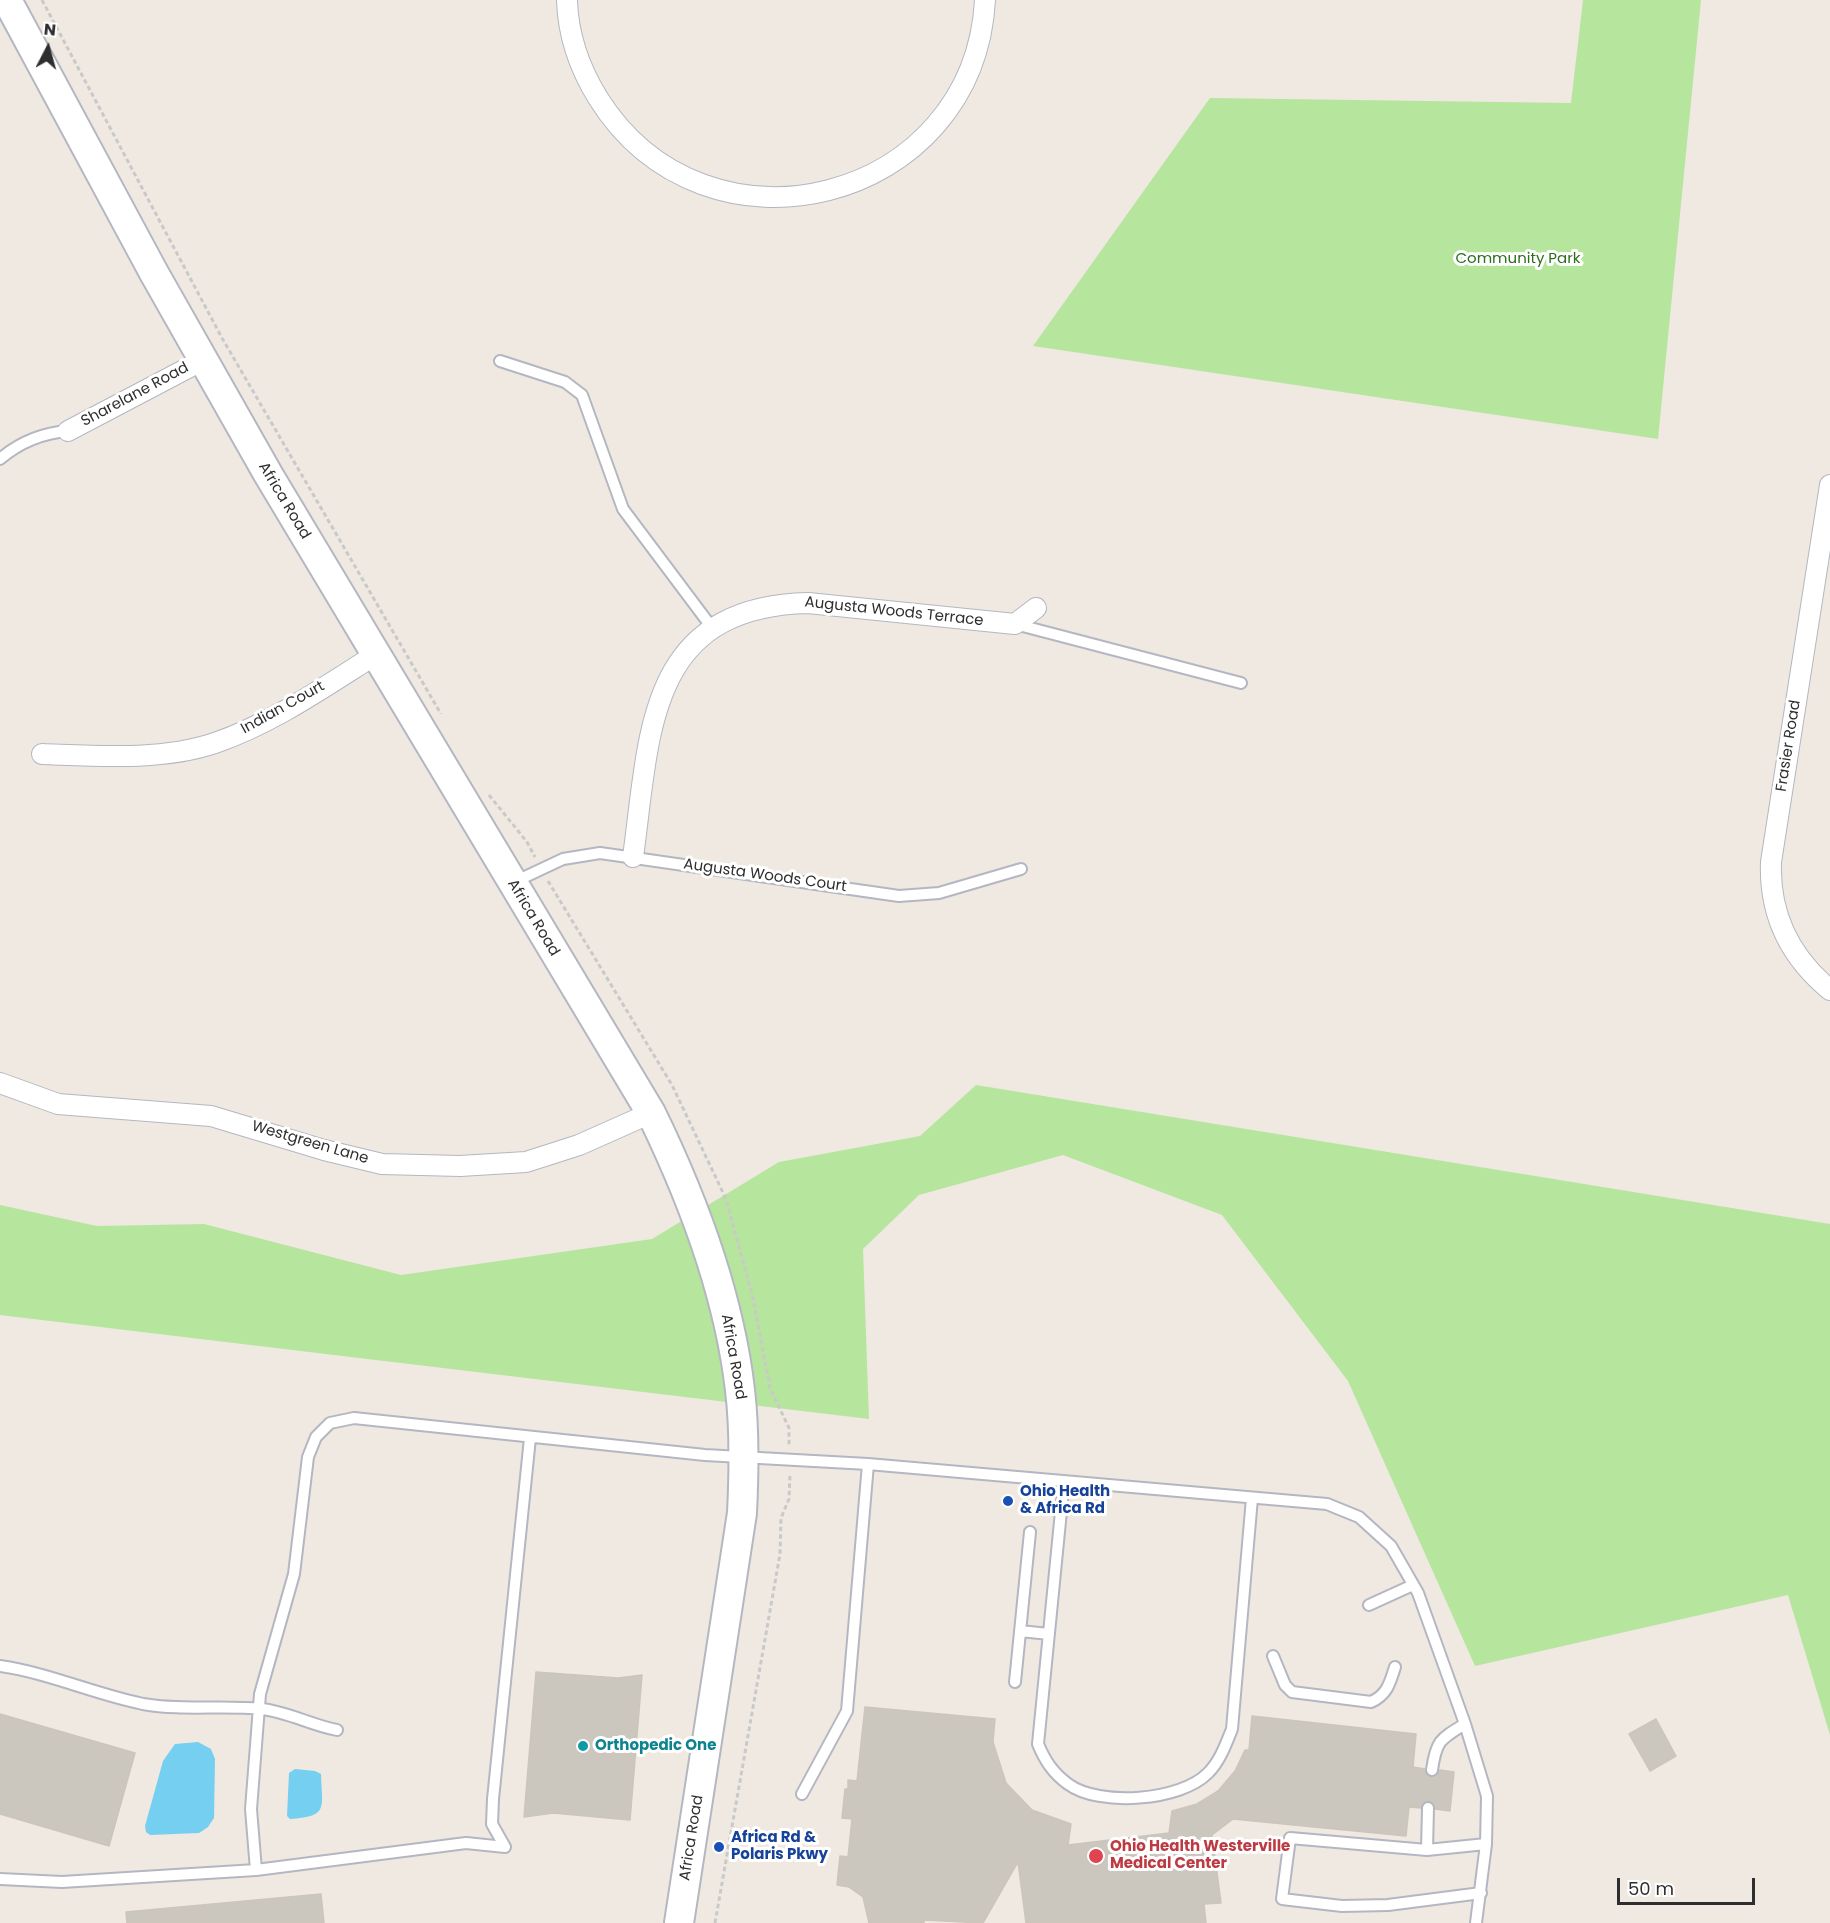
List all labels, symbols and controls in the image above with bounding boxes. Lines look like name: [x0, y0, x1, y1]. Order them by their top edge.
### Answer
north arrow: [18, 18, 78, 78]
text: N: [43, 18, 57, 42]
park label: Community Park: [1455, 250, 1581, 268]
street label: Sharelane Road: [78, 359, 192, 431]
street label: Africa Road: [254, 459, 314, 543]
street label: Augusta Woods Terrace: [804, 594, 984, 630]
street label: Indian Court: [238, 678, 328, 738]
street label: Frasier Road: [1773, 699, 1805, 793]
street label: Augusta Woods Court: [682, 856, 848, 896]
street label: Africa Road: [503, 876, 563, 960]
street label: Westgreen Lane: [250, 1118, 370, 1168]
street label: Africa Road: [717, 1313, 749, 1401]
place label: Ohio Health & Africa Rd: [1020, 1483, 1110, 1518]
marker: Ohio Health & Africa Rd: [1001, 1494, 1015, 1508]
place label: Orthopedic One: [595, 1737, 716, 1755]
marker: Orthopedic One: [576, 1739, 590, 1753]
street label: Africa Road: [676, 1794, 708, 1882]
place label: Africa Rd & Polaris Pkwy: [731, 1829, 828, 1864]
place label: Ohio Health Westerville Medical Center: [1110, 1838, 1290, 1873]
marker: Africa Rd & Polaris Pkwy: [712, 1840, 726, 1854]
marker: Ohio Health Westerville Medical Center: [1087, 1847, 1105, 1865]
scale bar: [1620, 1866, 1758, 1904]
text: 50 m: [1628, 1876, 1674, 1901]

